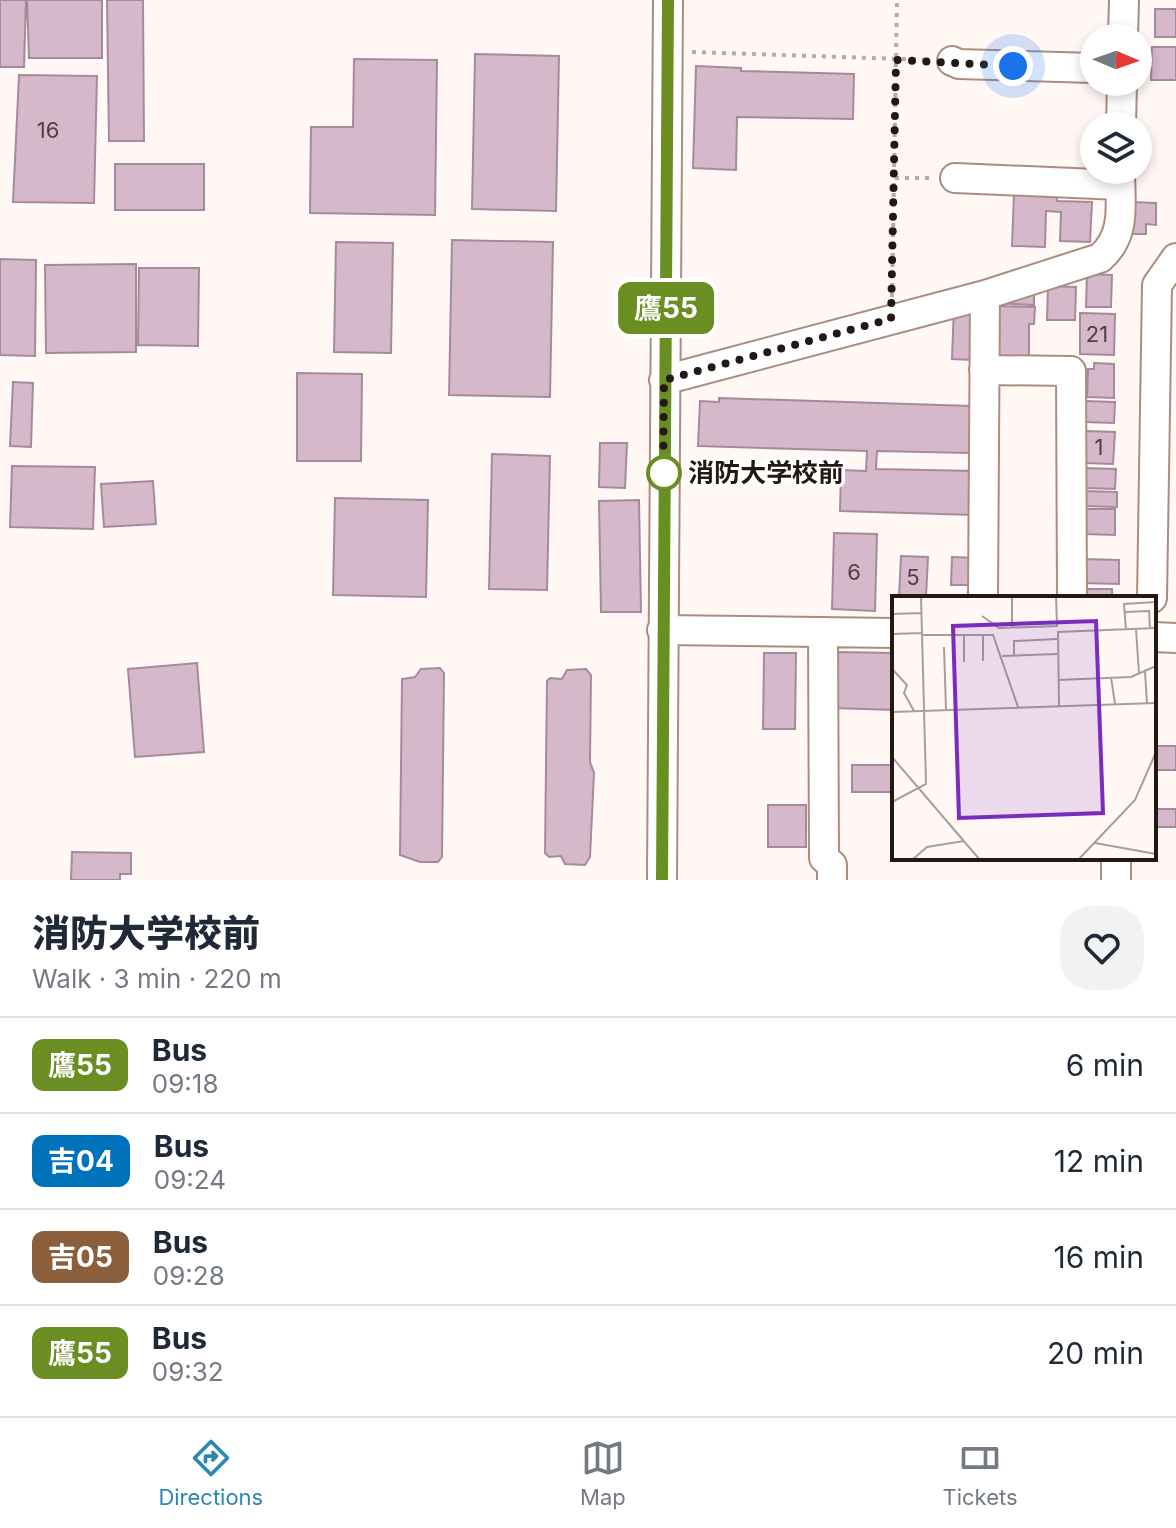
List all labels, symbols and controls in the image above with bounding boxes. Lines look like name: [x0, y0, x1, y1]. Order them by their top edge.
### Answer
north arrow: [1080, 24, 1152, 96]
map controls: [1080, 24, 1152, 184]
your location: [993, 46, 1033, 86]
button: layers: [1080, 112, 1152, 184]
house number: 16: [37, 117, 59, 143]
line badge: 鷹55: [620, 282, 712, 334]
text: 鷹55: [634, 291, 698, 325]
house number: 21: [1086, 321, 1108, 347]
house number: 1: [1095, 434, 1103, 460]
marker: 消防大学校前: [647, 456, 681, 490]
place label: 消防大学校前: [688, 457, 844, 488]
house number: 6: [847, 559, 861, 585]
house number: 5: [906, 564, 920, 590]
inset map: [892, 596, 1156, 860]
button: heart: [1060, 906, 1144, 990]
text: 消防大学校前: [32, 910, 260, 956]
text: Walk · 3 min · 220 m: [32, 963, 282, 994]
text: Bus: [152, 1032, 207, 1068]
text: 6 min: [1066, 1047, 1144, 1083]
text: 鷹55: [48, 1048, 112, 1082]
text: 09:18: [152, 1068, 218, 1099]
text: Bus: [154, 1128, 209, 1164]
text: 12 min: [1054, 1143, 1144, 1179]
text: 吉04: [48, 1144, 114, 1178]
text: 09:24: [154, 1164, 226, 1195]
text: Bus: [153, 1224, 208, 1260]
text: 16 min: [1053, 1239, 1144, 1275]
text: 吉05: [48, 1240, 113, 1274]
text: 09:28: [153, 1260, 225, 1291]
text: Bus: [152, 1320, 207, 1356]
text: 20 min: [1047, 1335, 1144, 1371]
text: 鷹55: [48, 1336, 112, 1370]
text: 09:32: [152, 1356, 224, 1387]
tab: Directions: [158, 1436, 263, 1510]
tab: Map: [580, 1436, 626, 1510]
tab: Tickets: [943, 1436, 1018, 1510]

